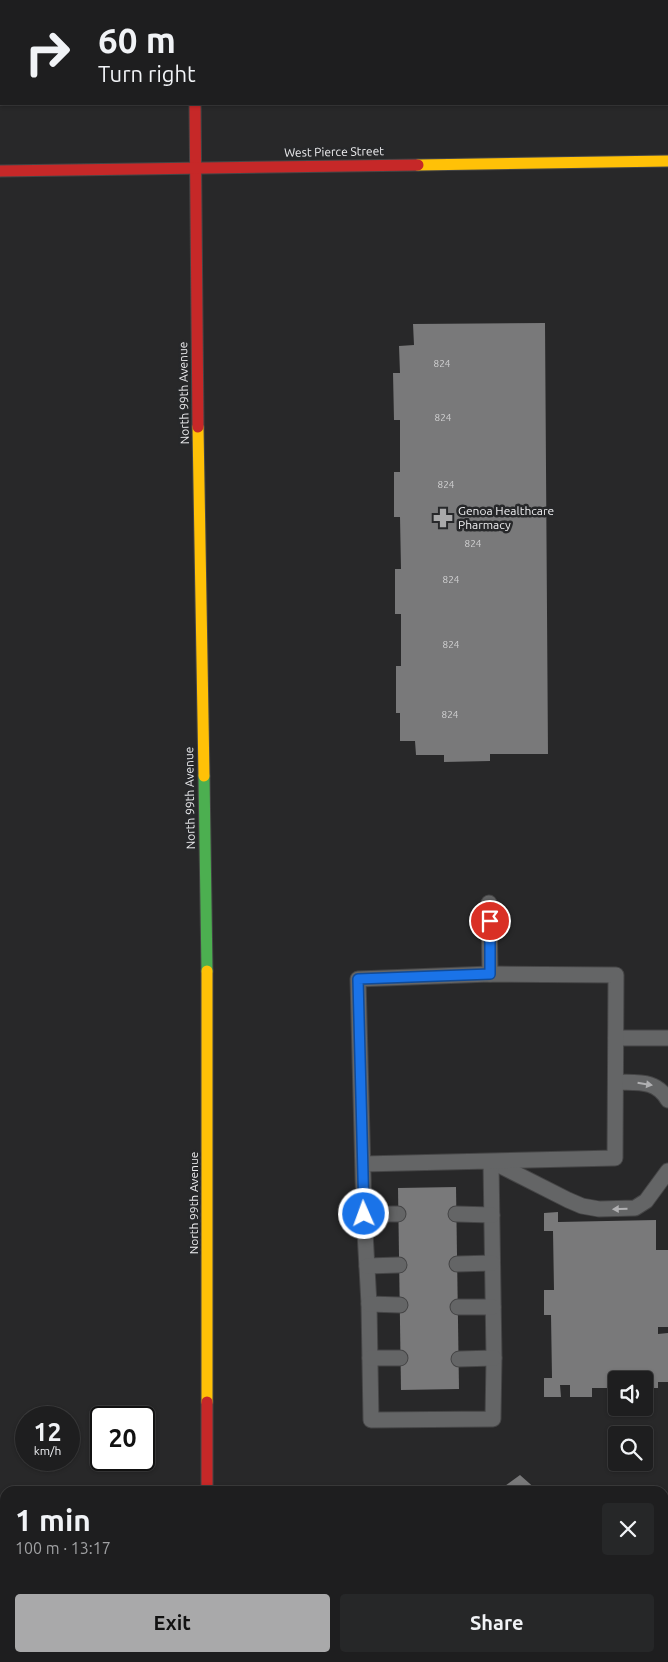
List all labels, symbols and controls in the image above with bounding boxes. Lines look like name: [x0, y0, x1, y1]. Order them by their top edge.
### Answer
icon: right: [15, 20, 80, 85]
text: 60 m: [98, 20, 176, 60]
text: Turn right: [98, 61, 196, 86]
street label: West Pierce Street: [284, 144, 384, 159]
street label: North 99th Avenue: [176, 342, 191, 444]
house number: 824: [434, 358, 451, 369]
house number: 824: [435, 412, 452, 423]
house number: 824: [438, 479, 455, 490]
place label: Genoa Healthcare Pharmacy: [458, 504, 554, 531]
pharmacy icon: Genoa Healthcare Pharmacy: [432, 507, 454, 529]
house number: 824: [465, 538, 482, 549]
house number: 824: [443, 574, 460, 585]
house number: 824: [443, 639, 460, 650]
house number: 824: [442, 709, 459, 720]
street label: North 99th Avenue: [182, 747, 197, 849]
pin: [469, 900, 511, 942]
icon: arrive: [476, 907, 504, 935]
one-way arrow: [638, 1080, 654, 1088]
street label: North 99th Avenue: [187, 1152, 200, 1254]
position arrow: [337, 1187, 389, 1239]
one-way arrow: [611, 1205, 627, 1213]
map controls: [608, 1371, 653, 1471]
button: sound: [608, 1371, 653, 1416]
speed limit sign: 20: [90, 1406, 155, 1471]
text: 12: [33, 1418, 62, 1446]
button: search: [608, 1426, 653, 1471]
text: km/h: [34, 1444, 61, 1457]
text: 1 min: [15, 1503, 91, 1537]
button: close: [602, 1503, 654, 1555]
text: 100 m · 13:17: [15, 1539, 111, 1557]
button: Exit: [15, 1594, 330, 1652]
button: Share: [340, 1594, 654, 1652]

